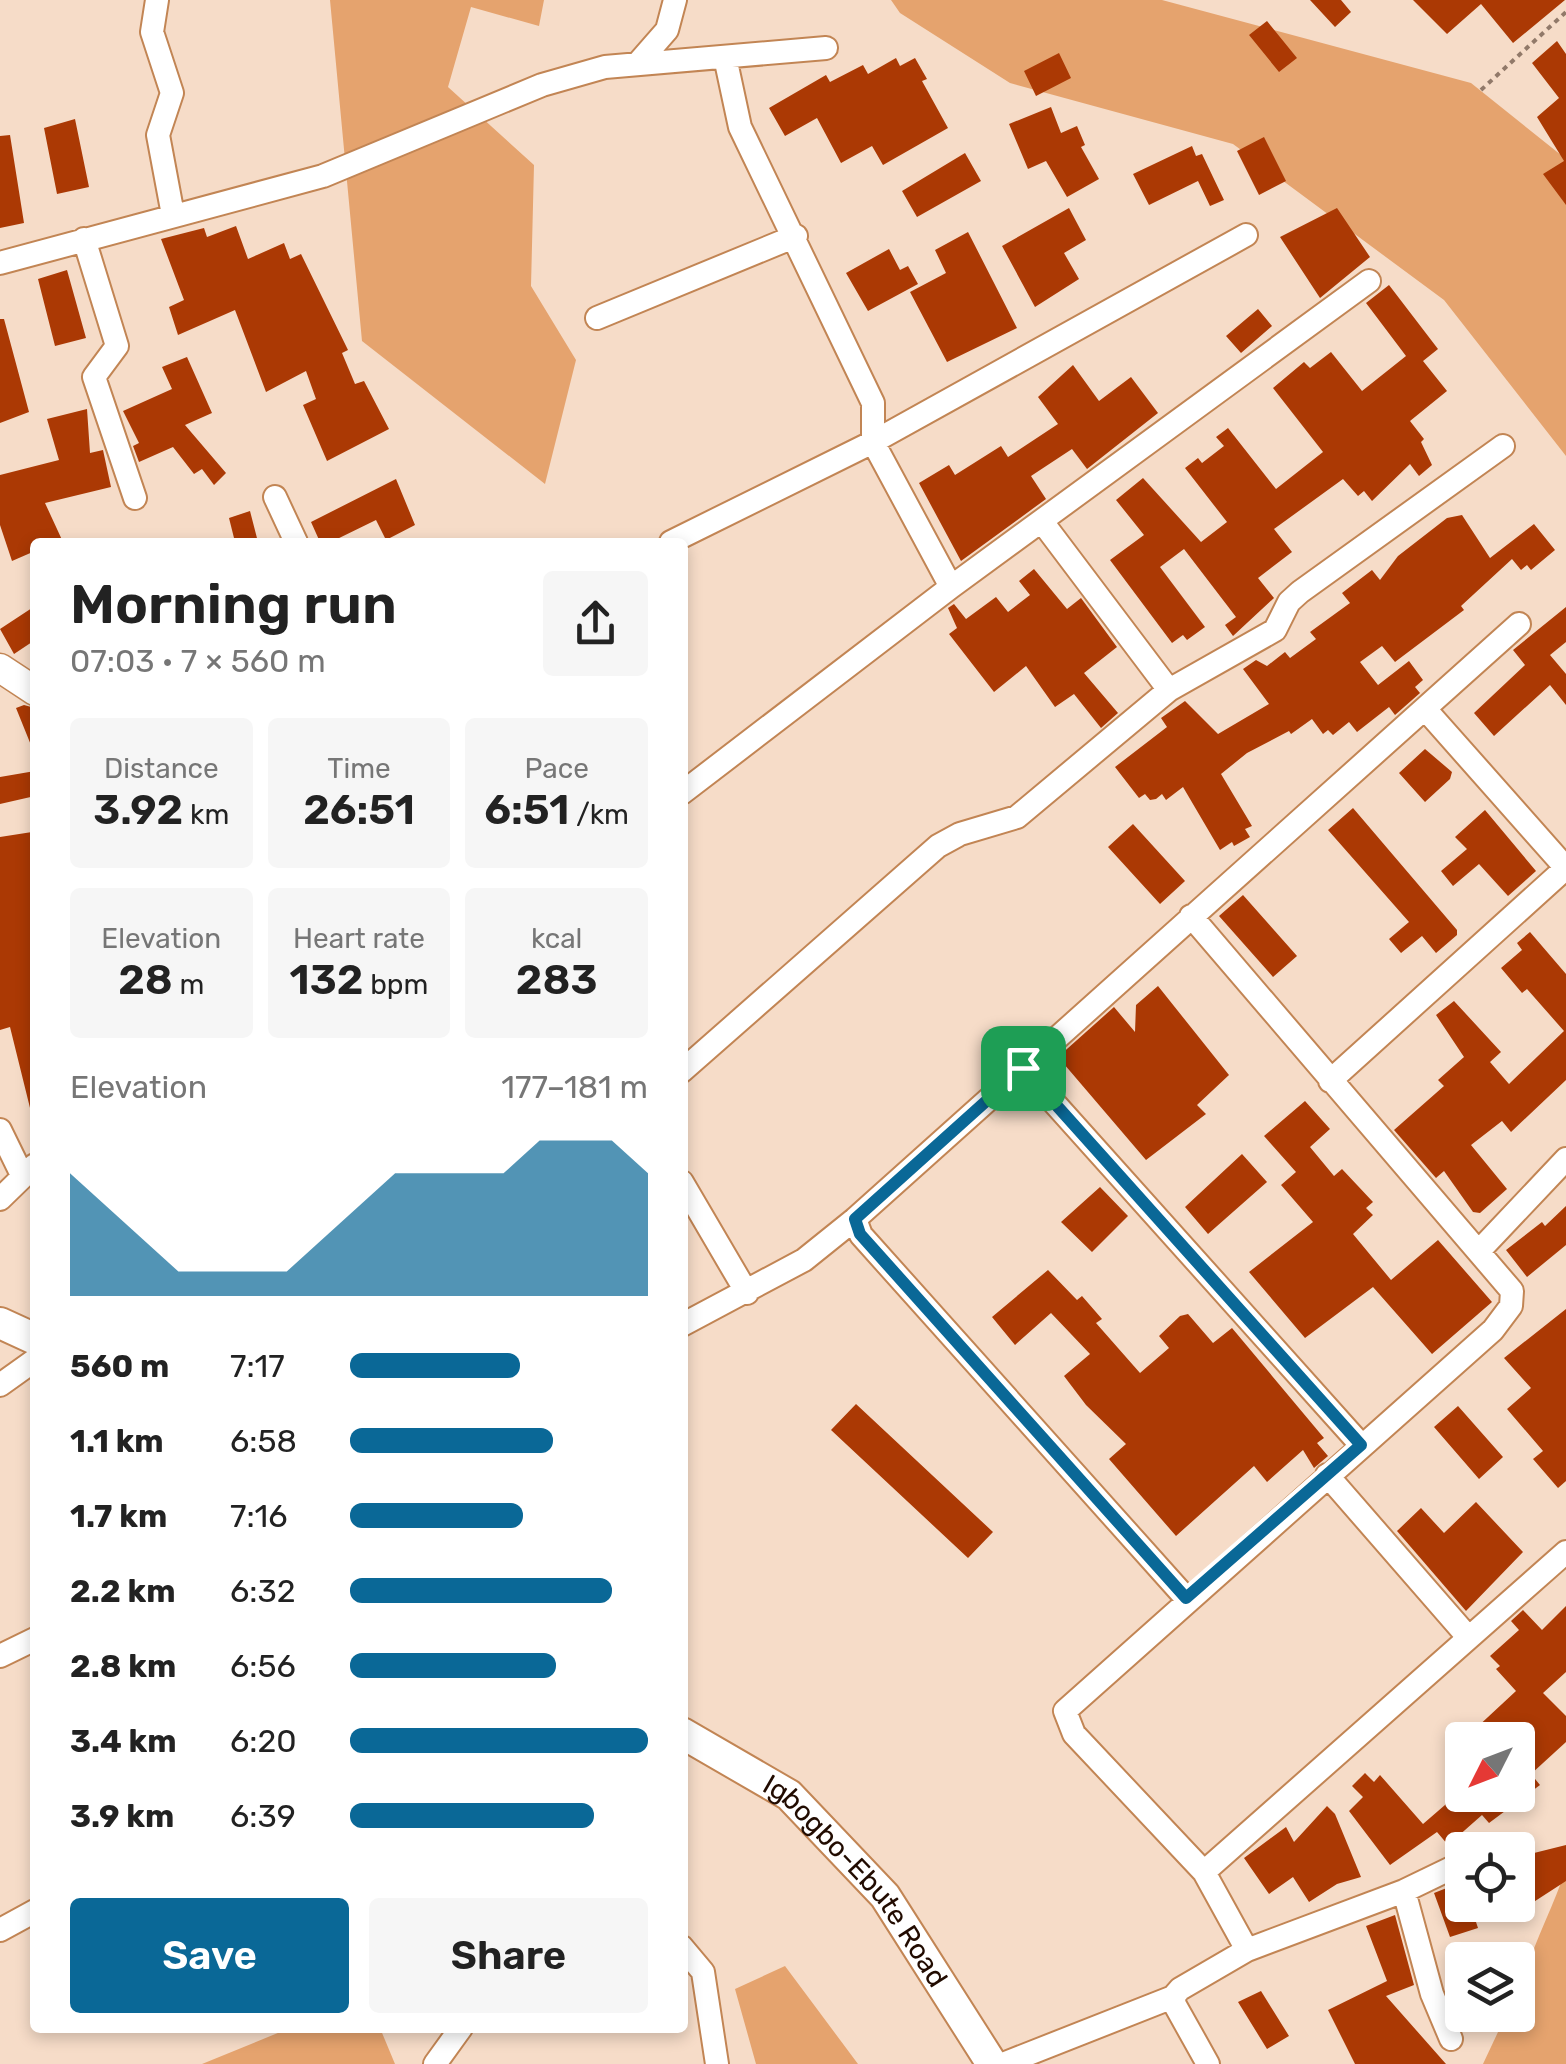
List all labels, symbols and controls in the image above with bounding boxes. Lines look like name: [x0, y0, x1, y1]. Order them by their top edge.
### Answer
button: share: [543, 571, 648, 676]
text: Morning run: [70, 572, 397, 637]
text: 07:03 · 7 × 560 m: [70, 642, 326, 680]
text: Distance: [104, 752, 219, 785]
text: Time: [327, 752, 391, 785]
text: Pace: [525, 752, 589, 785]
text: 3.92: [93, 785, 183, 835]
text: 26:51: [303, 785, 415, 835]
text: 6:51: [484, 785, 569, 835]
text: km: [183, 798, 229, 831]
text: /km: [569, 798, 629, 831]
text: Elevation: [101, 922, 221, 955]
text: Heart rate: [293, 922, 425, 955]
text: kcal: [531, 922, 582, 955]
text: 28: [118, 955, 173, 1005]
text: 132: [290, 955, 363, 1005]
text: 283: [516, 955, 597, 1005]
text: m: [173, 968, 205, 1001]
text: bpm: [363, 968, 428, 1001]
pin: [981, 1026, 1066, 1111]
icon: arrive: [996, 1041, 1051, 1096]
text: Elevation: [70, 1068, 207, 1106]
text: 177–181 m: [501, 1068, 648, 1106]
text: 560 m: [70, 1347, 169, 1385]
text: 7:17: [230, 1347, 285, 1385]
text: 1.1 km: [70, 1422, 164, 1460]
text: 6:58: [230, 1422, 297, 1460]
text: 1.7 km: [70, 1497, 167, 1535]
text: 7:16: [230, 1497, 288, 1535]
text: 2.2 km: [70, 1572, 176, 1610]
text: 6:32: [230, 1572, 296, 1610]
text: 2.8 km: [70, 1647, 176, 1685]
text: 6:56: [230, 1647, 296, 1685]
text: 3.4 km: [70, 1722, 177, 1760]
text: 6:20: [230, 1722, 297, 1760]
north arrow: [1445, 1722, 1535, 1812]
map controls: [1445, 1722, 1535, 2032]
street label: Igbogbo-Ebute Road: [758, 1767, 955, 1993]
text: 3.9 km: [70, 1797, 174, 1835]
text: 6:39: [230, 1797, 296, 1835]
button: locate: [1445, 1832, 1535, 1922]
button: Save: [70, 1898, 349, 2013]
button: Share: [369, 1898, 648, 2013]
button: layers: [1445, 1942, 1535, 2032]

